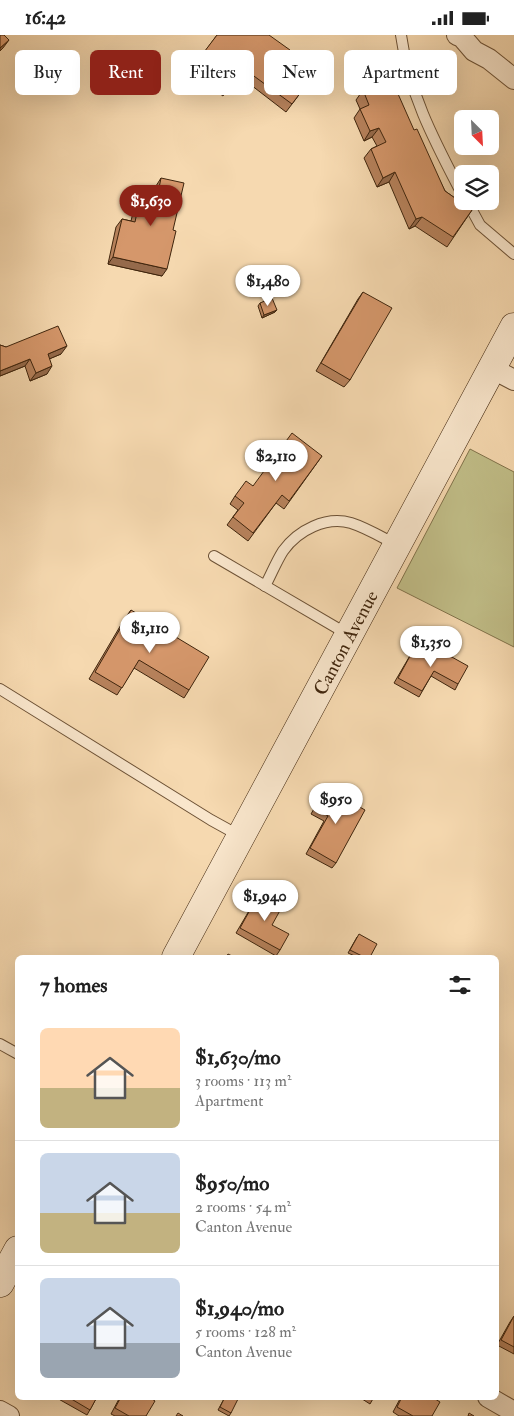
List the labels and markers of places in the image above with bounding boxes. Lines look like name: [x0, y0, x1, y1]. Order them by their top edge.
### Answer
pin: $1,630: [110, 185, 192, 227]
pin: $1,480: [227, 265, 309, 307]
pin: $2,110: [235, 439, 317, 482]
pin: $1,110: [109, 611, 191, 654]
pin: $1,350: [390, 625, 472, 668]
pin: $950: [306, 783, 366, 825]
pin: $1,940: [224, 879, 306, 922]

